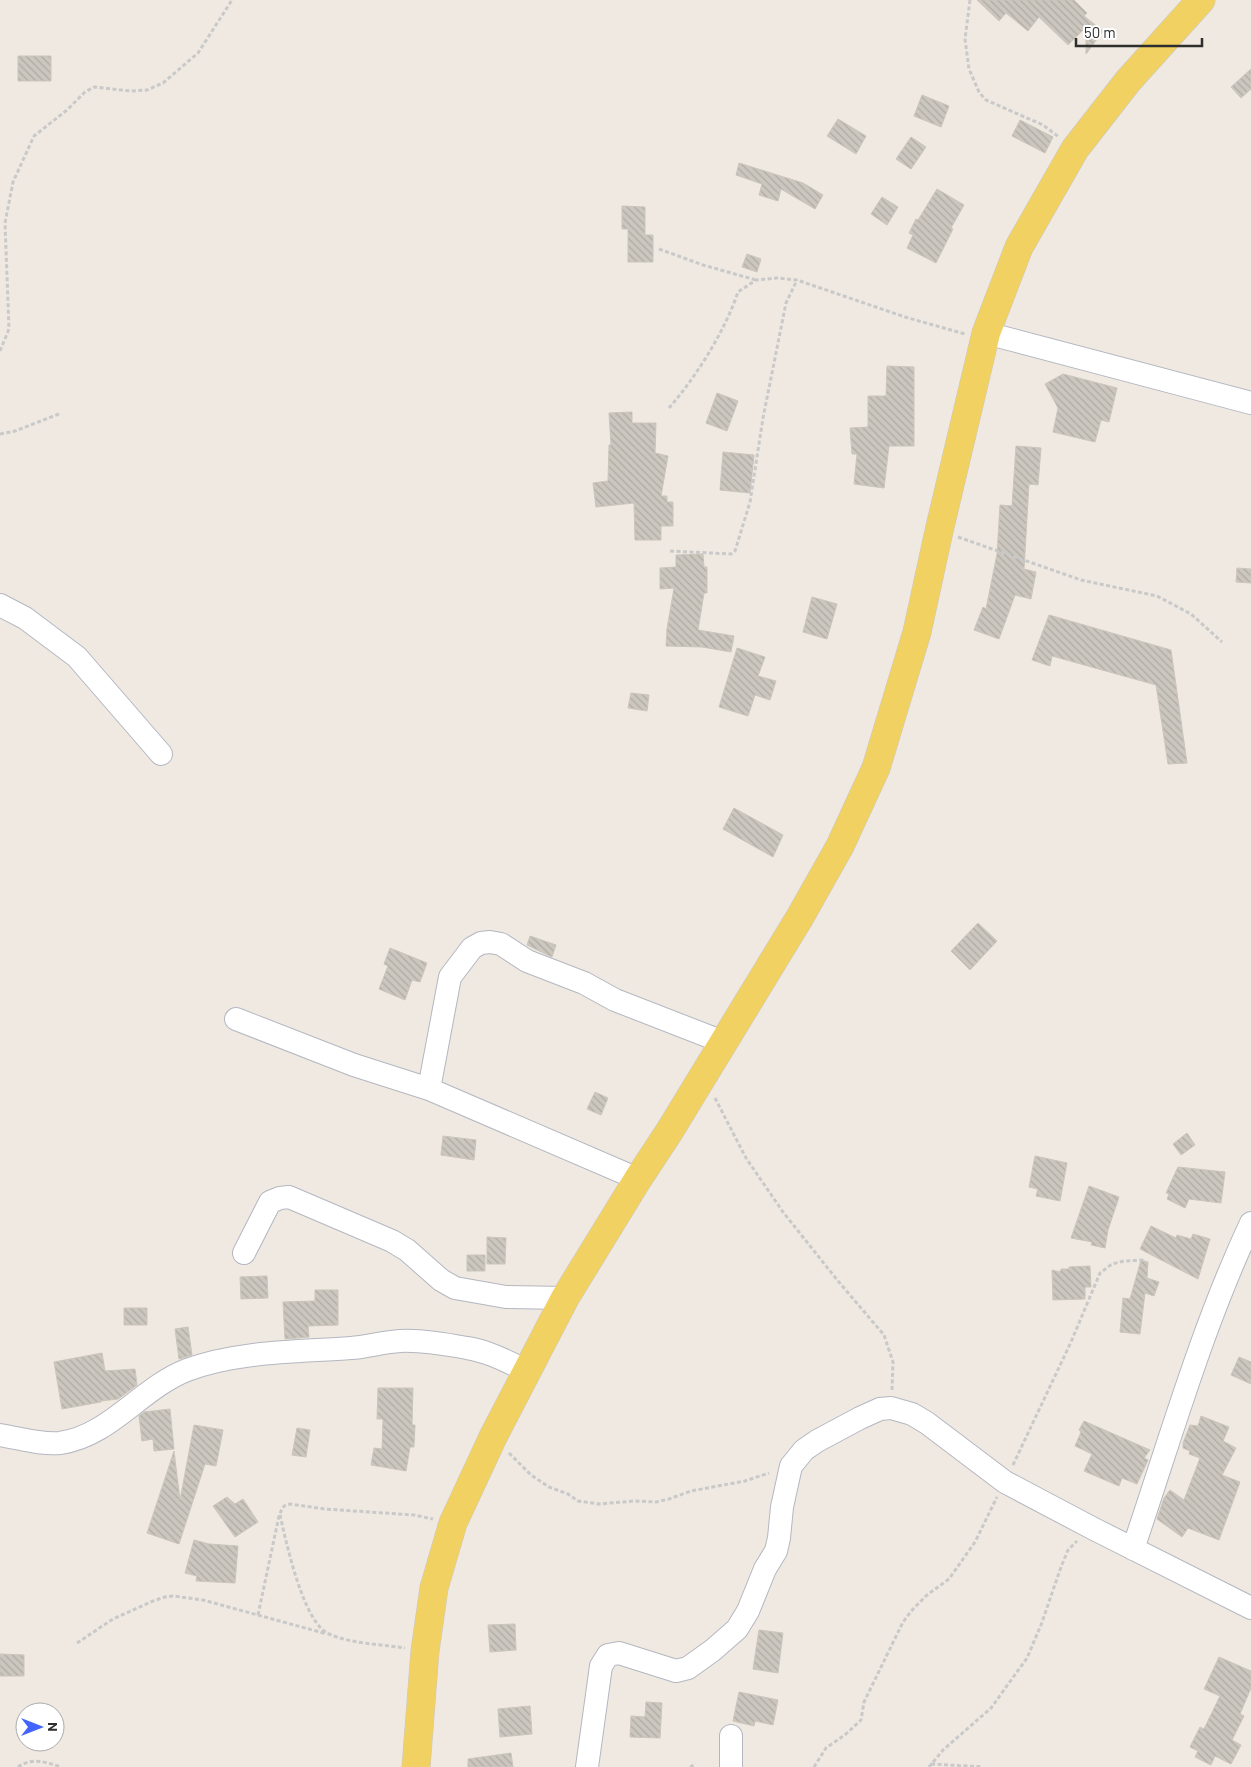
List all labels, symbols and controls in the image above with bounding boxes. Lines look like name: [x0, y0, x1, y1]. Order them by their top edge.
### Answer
scale bar: [1076, 15, 1202, 47]
text: 50 m: [1084, 23, 1116, 41]
north arrow: [15, 1702, 65, 1752]
text: N: [45, 1722, 62, 1732]

